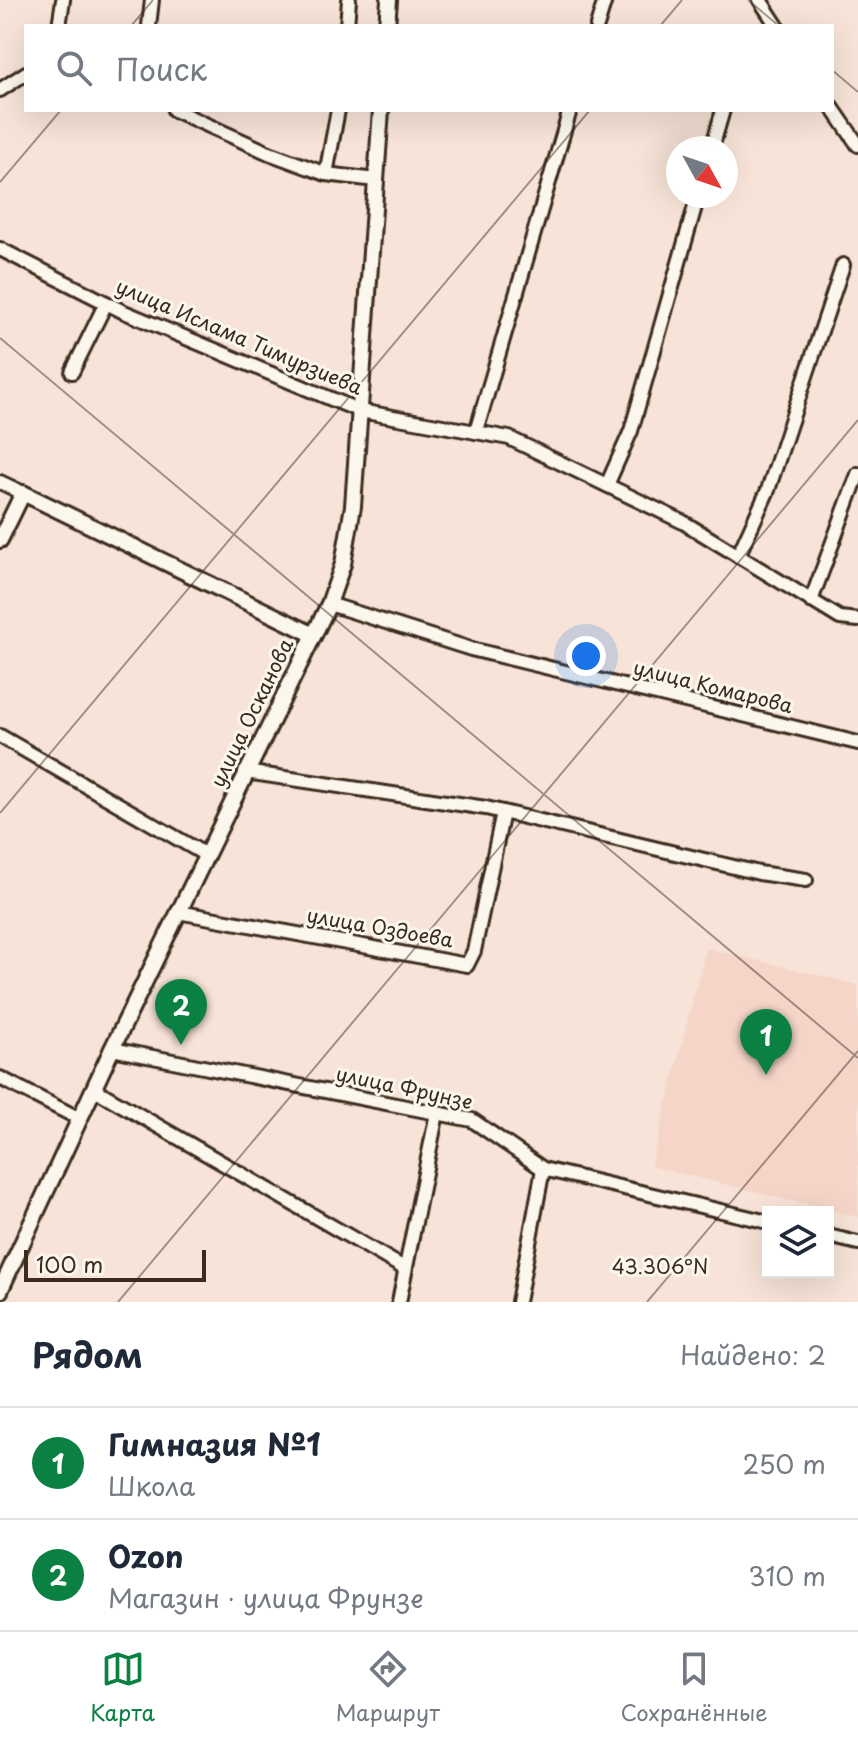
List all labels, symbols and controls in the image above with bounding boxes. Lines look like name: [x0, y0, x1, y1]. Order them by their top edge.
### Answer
search box: [24, 24, 834, 112]
icon: search: [52, 46, 96, 90]
text: Поиск: [116, 46, 207, 91]
north arrow: [666, 136, 738, 208]
street label: улица Ислама Тимурзиева: [111, 270, 368, 402]
street label: улица Осканова: [202, 633, 300, 792]
your location: [566, 636, 606, 676]
street label: улица Комарова: [630, 652, 797, 720]
street label: улица Оздоева: [305, 899, 456, 955]
pin: 2: [155, 979, 207, 1045]
pin: 1: [740, 1009, 792, 1075]
street label: улица Фрунзе: [333, 1058, 475, 1116]
map controls: [762, 1206, 834, 1278]
button: layers: [762, 1206, 834, 1278]
scale bar: [24, 1246, 206, 1282]
text: 100 m: [36, 1247, 103, 1280]
text: 43.306°N: [612, 1251, 708, 1281]
text: Рядом: [32, 1328, 143, 1380]
text: Найдено: 2: [680, 1335, 826, 1374]
text: Гимназия №1: [108, 1421, 321, 1466]
text: 1: [52, 1444, 64, 1483]
text: 250 m: [742, 1444, 826, 1483]
text: Школа: [108, 1466, 195, 1505]
text: Ozon: [108, 1533, 183, 1578]
text: 2: [49, 1556, 67, 1595]
text: 310 m: [748, 1556, 826, 1595]
text: Магазин · улица Фрунзе: [108, 1578, 423, 1617]
tab: Карта: [90, 1647, 155, 1728]
tab: Маршрут: [336, 1647, 440, 1728]
tab: Сохранённые: [621, 1647, 768, 1728]

